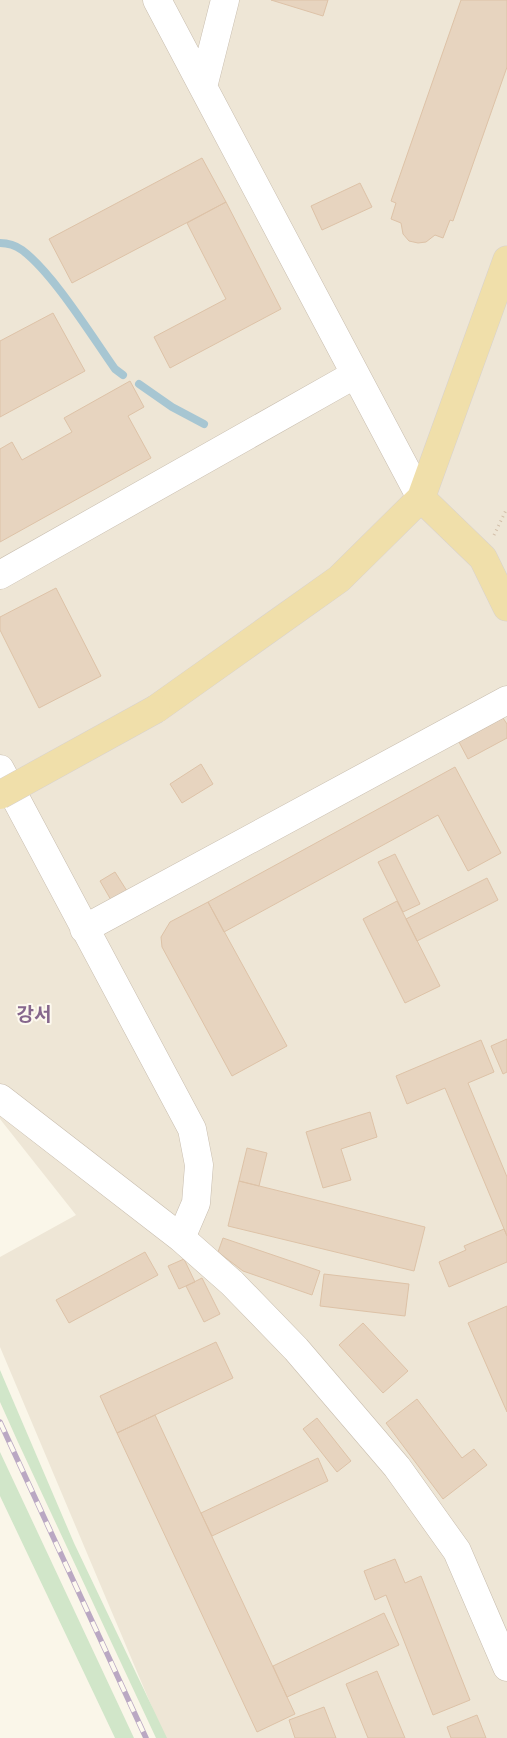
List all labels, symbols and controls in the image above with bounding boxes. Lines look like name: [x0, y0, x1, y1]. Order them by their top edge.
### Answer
district label: 강서: [17, 1004, 51, 1026]

